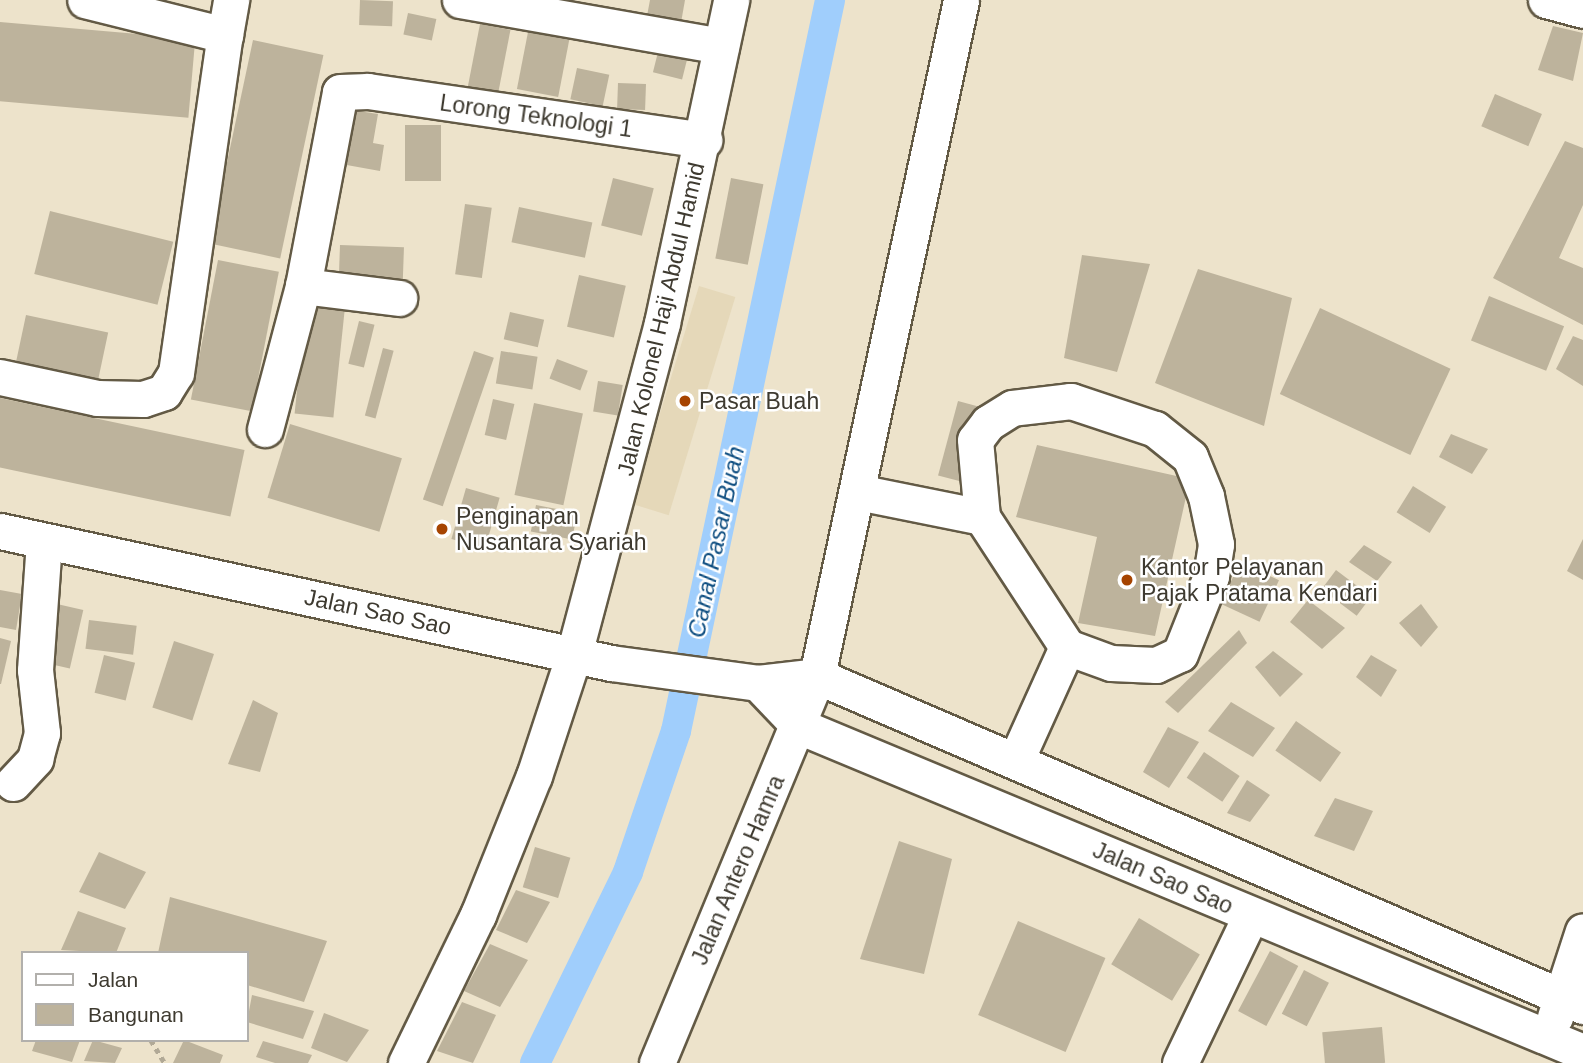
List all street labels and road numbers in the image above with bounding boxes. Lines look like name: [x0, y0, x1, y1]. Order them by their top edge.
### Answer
street label: Lorong Teknologi 1: [438, 89, 634, 143]
street label: Jalan Kolonel Haji Abdul Hamid: [611, 159, 711, 479]
street label: Jalan Sao Sao: [302, 583, 454, 641]
street label: Jalan Antero Hamra: [685, 770, 791, 970]
street label: Jalan Sao Sao: [1089, 836, 1237, 920]

